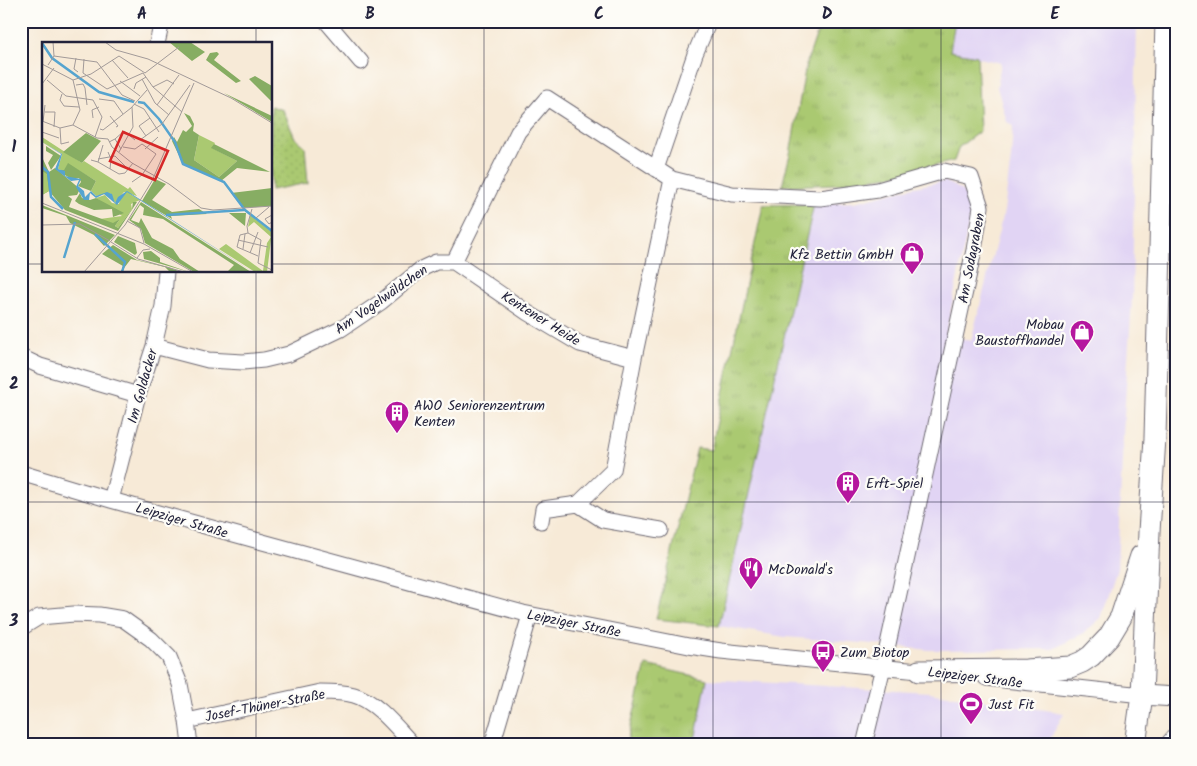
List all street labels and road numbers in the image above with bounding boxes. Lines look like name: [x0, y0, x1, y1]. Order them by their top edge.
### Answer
street label: Am Sodagraben: [952, 211, 992, 305]
street label: Am Vogelwäldchen: [330, 259, 433, 340]
street label: Kentener Heide: [496, 286, 585, 352]
street label: Im Goldacker: [122, 345, 164, 426]
street label: Leipziger Straße: [133, 497, 231, 545]
street label: Leipziger Straße: [525, 604, 623, 644]
street label: Leipziger Straße: [926, 661, 1024, 695]
street label: Josef-Thüner-Straße: [203, 683, 328, 728]

